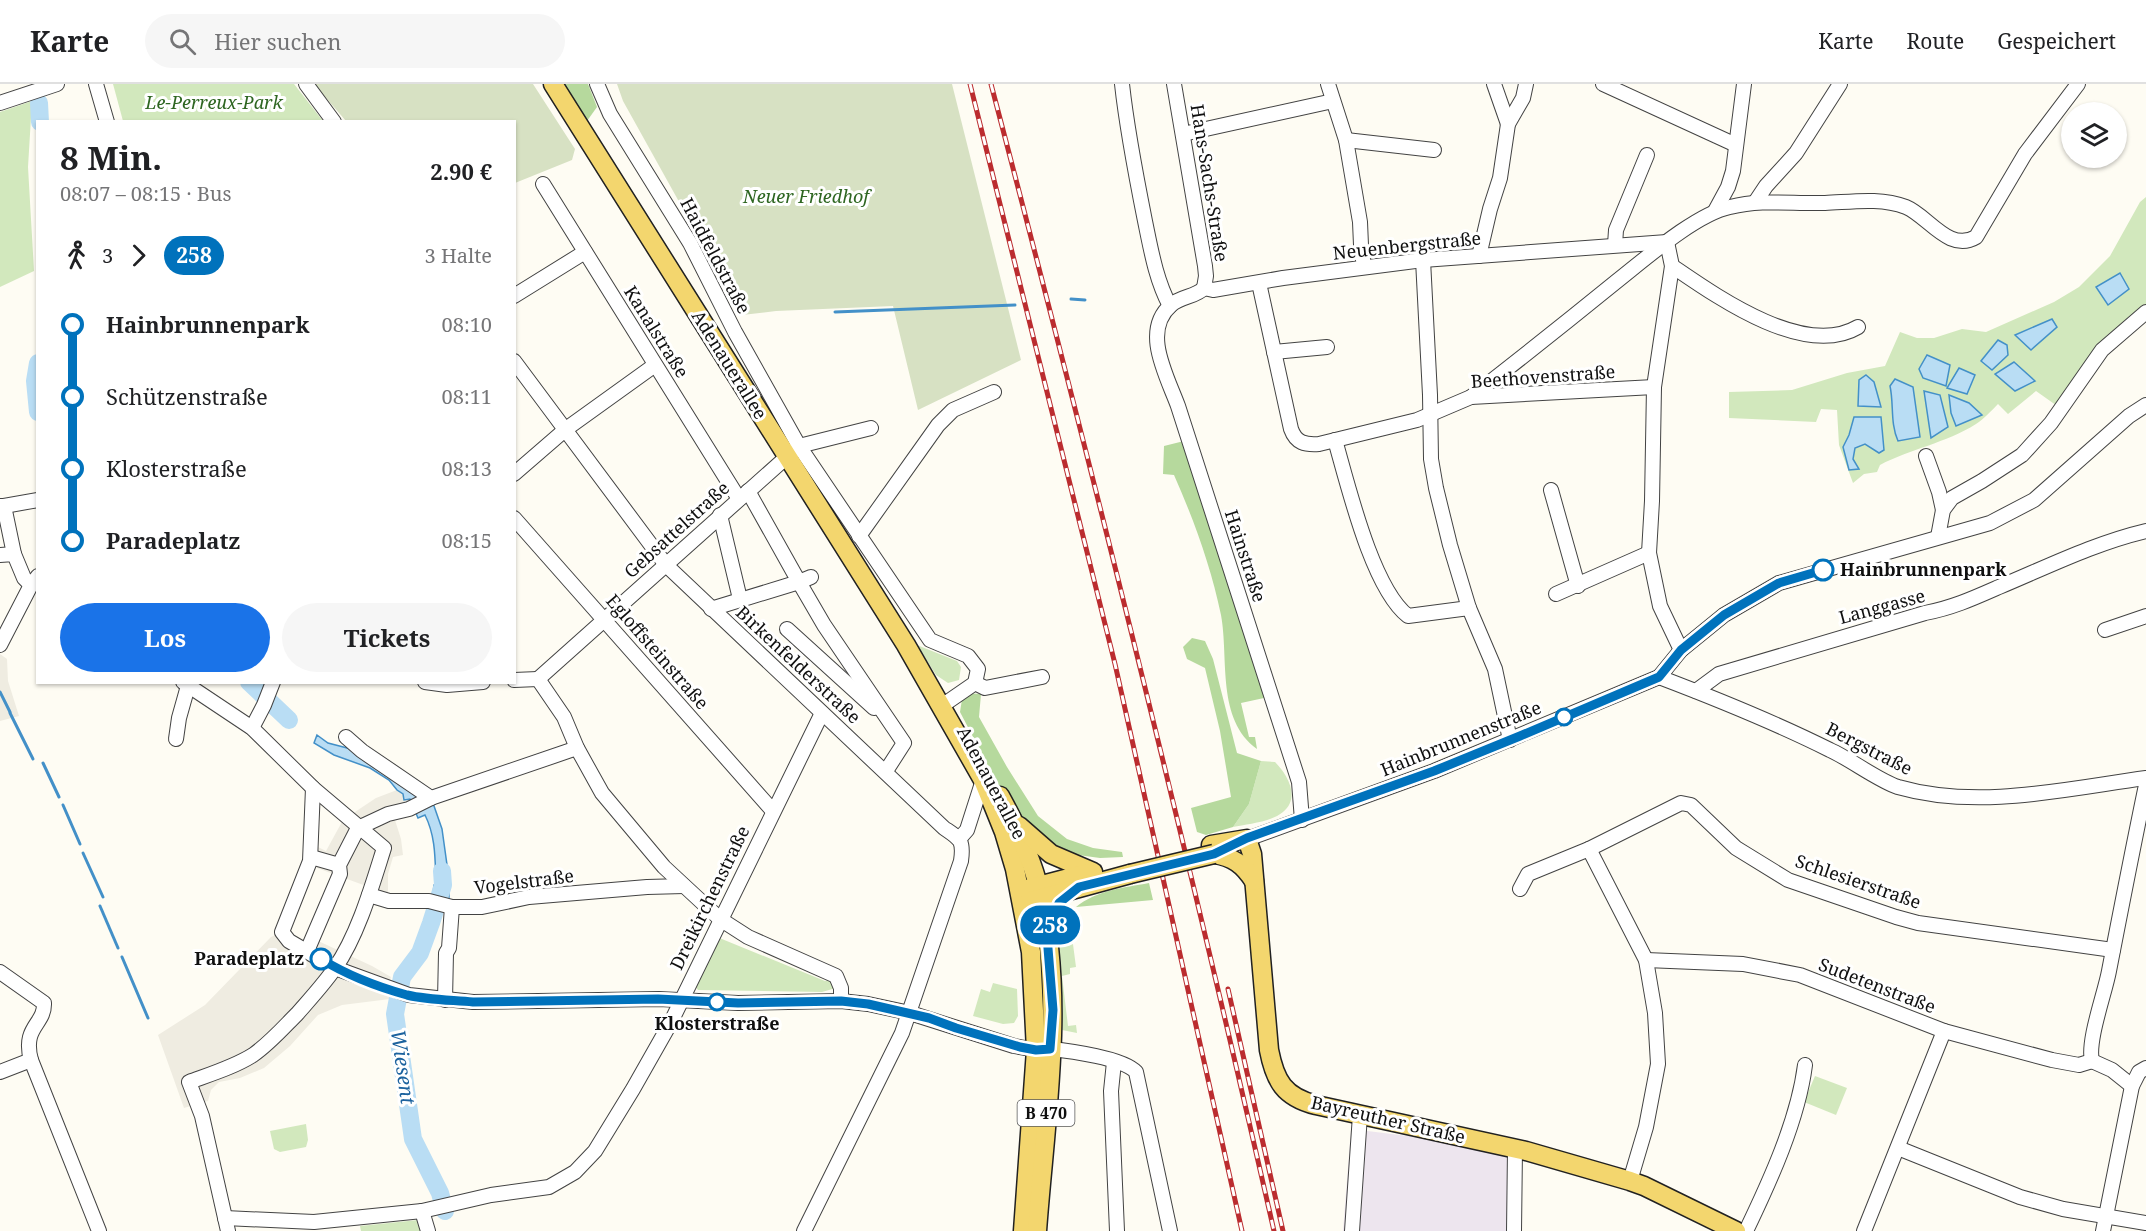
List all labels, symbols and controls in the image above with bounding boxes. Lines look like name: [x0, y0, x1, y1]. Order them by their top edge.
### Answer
search box: [145, 14, 565, 68]
text: Karte: [30, 22, 109, 60]
icon: search: [166, 25, 199, 58]
text: Hier suchen: [214, 26, 341, 56]
text: Karte: [1818, 27, 1873, 55]
text: Route: [1906, 27, 1964, 55]
text: Gespeichert: [1997, 27, 2116, 55]
park label: Le-Perreux-Park: [144, 90, 284, 114]
street label: Hans-Sachs-Straße: [1186, 102, 1234, 263]
map controls: [2061, 102, 2127, 168]
button: layers: [2061, 102, 2127, 168]
text: 8 Min.: [60, 135, 162, 180]
text: 2.90 €: [430, 156, 492, 186]
text: 08:07 – 08:15 · Bus: [60, 180, 231, 207]
park label: Neuer Friedhof: [742, 184, 872, 208]
street label: Haidfeldstraße: [675, 193, 757, 318]
street label: Neuenbergstraße: [1332, 225, 1482, 265]
icon: walk: [60, 239, 93, 272]
icon: forward: [122, 239, 155, 272]
text: 258: [176, 241, 212, 269]
text: 3: [102, 242, 113, 269]
text: 3 Halte: [425, 242, 492, 269]
street label: Kanalstraße: [619, 281, 695, 382]
street label: Adenauerallee: [687, 305, 773, 424]
text: Hainbrunnenpark: [106, 309, 310, 339]
text: 08:10: [442, 311, 492, 338]
street label: Beethovenstraße: [1470, 359, 1616, 393]
text: Schützenstraße: [106, 381, 268, 411]
text: 08:11: [442, 383, 492, 410]
text: Klosterstraße: [106, 453, 247, 483]
text: 08:13: [442, 455, 492, 482]
street label: Gebsattelstraße: [619, 476, 734, 583]
street label: Hainstraße: [1220, 506, 1272, 605]
text: Paradeplatz: [106, 525, 240, 555]
text: 08:15: [442, 527, 492, 554]
place label: Hainbrunnenpark: [1840, 557, 2007, 581]
marker: Hainbrunnenpark: [1812, 559, 1834, 581]
street label: Langgasse: [1836, 583, 1928, 629]
street label: Egloffsteinstraße: [601, 589, 714, 714]
street label: Birkenfelderstraße: [731, 600, 866, 728]
button: Los: [60, 603, 270, 672]
button: Tickets: [282, 603, 492, 672]
street label: Hainbrunnenstraße: [1377, 695, 1544, 781]
unlabelled marker: [1555, 708, 1573, 726]
street label: Bergstraße: [1822, 716, 1917, 780]
street label: Adenauerallee: [952, 722, 1032, 843]
street label: Dreikirchenstraße: [664, 822, 754, 973]
street label: Schlesierstraße: [1792, 848, 1924, 914]
street label: Vogelstraße: [473, 863, 575, 899]
line badge: 258: [1016, 906, 1084, 944]
text: 258: [1032, 911, 1068, 939]
place label: Paradeplatz: [194, 946, 304, 970]
marker: Paradeplatz: [310, 948, 332, 970]
street label: Sudetenstraße: [1815, 952, 1939, 1018]
marker: Klosterstraße: [708, 993, 726, 1011]
place label: Klosterstraße: [654, 1011, 780, 1035]
water label: Wiesent: [385, 1028, 422, 1107]
street label: Bayreuther Straße: [1309, 1090, 1468, 1148]
road number: B 470: [1018, 1100, 1074, 1126]

